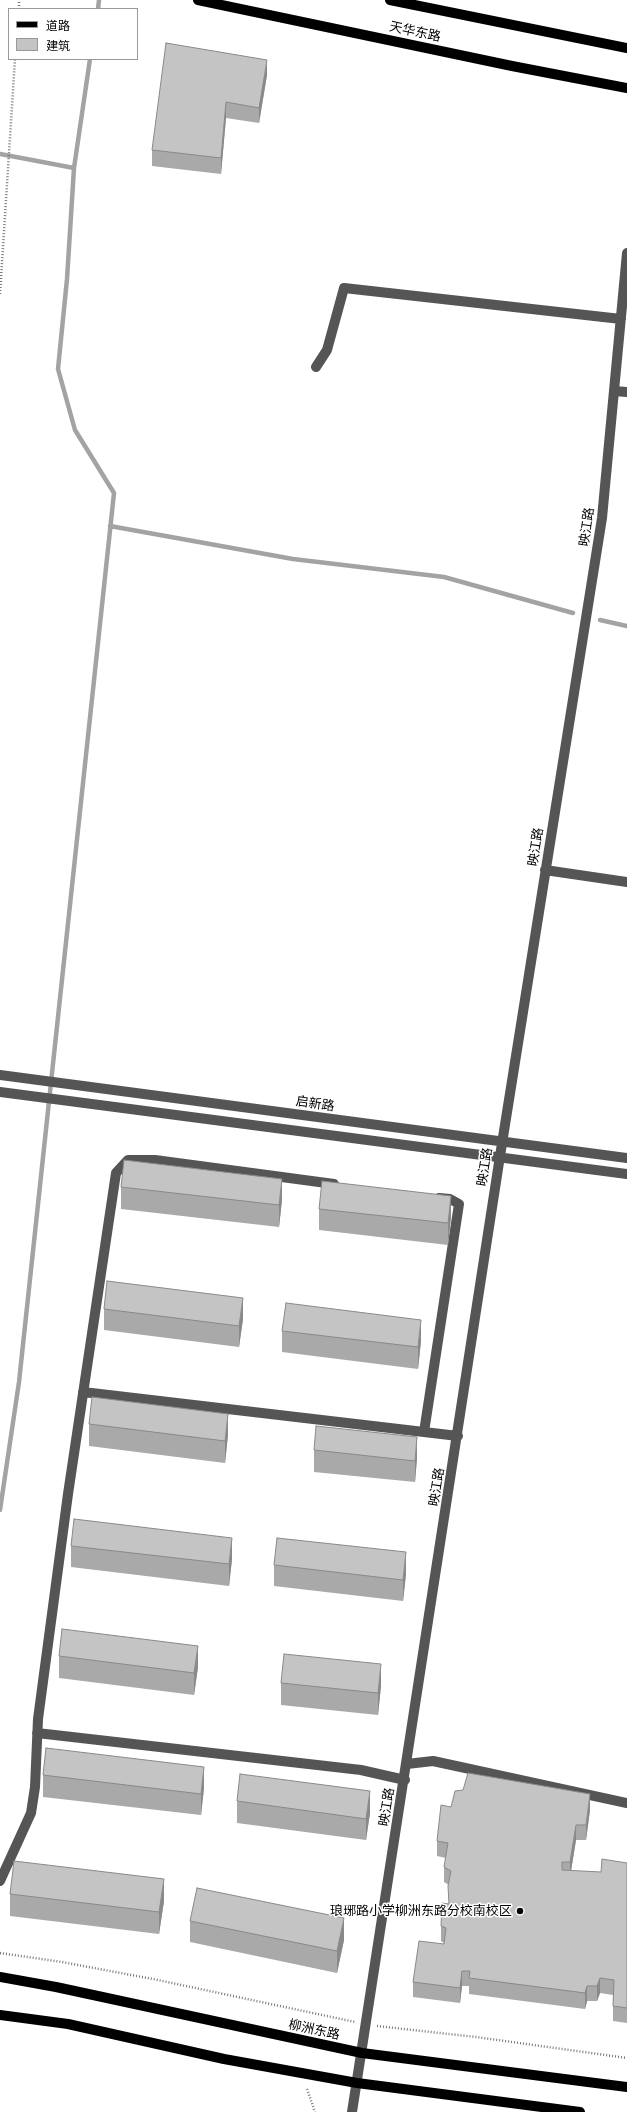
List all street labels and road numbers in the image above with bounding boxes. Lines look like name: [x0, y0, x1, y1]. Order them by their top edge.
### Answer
street label: 天华东路: [388, 19, 442, 45]
street label: 映江路: [577, 507, 597, 547]
street label: 映江路: [525, 827, 547, 867]
street label: 启新路: [295, 1094, 335, 1114]
street label: 映江路: [474, 1147, 496, 1187]
street label: 映江路: [426, 1467, 448, 1507]
street label: 映江路: [376, 1787, 398, 1827]
street label: 柳洲东路: [287, 2017, 341, 2043]

